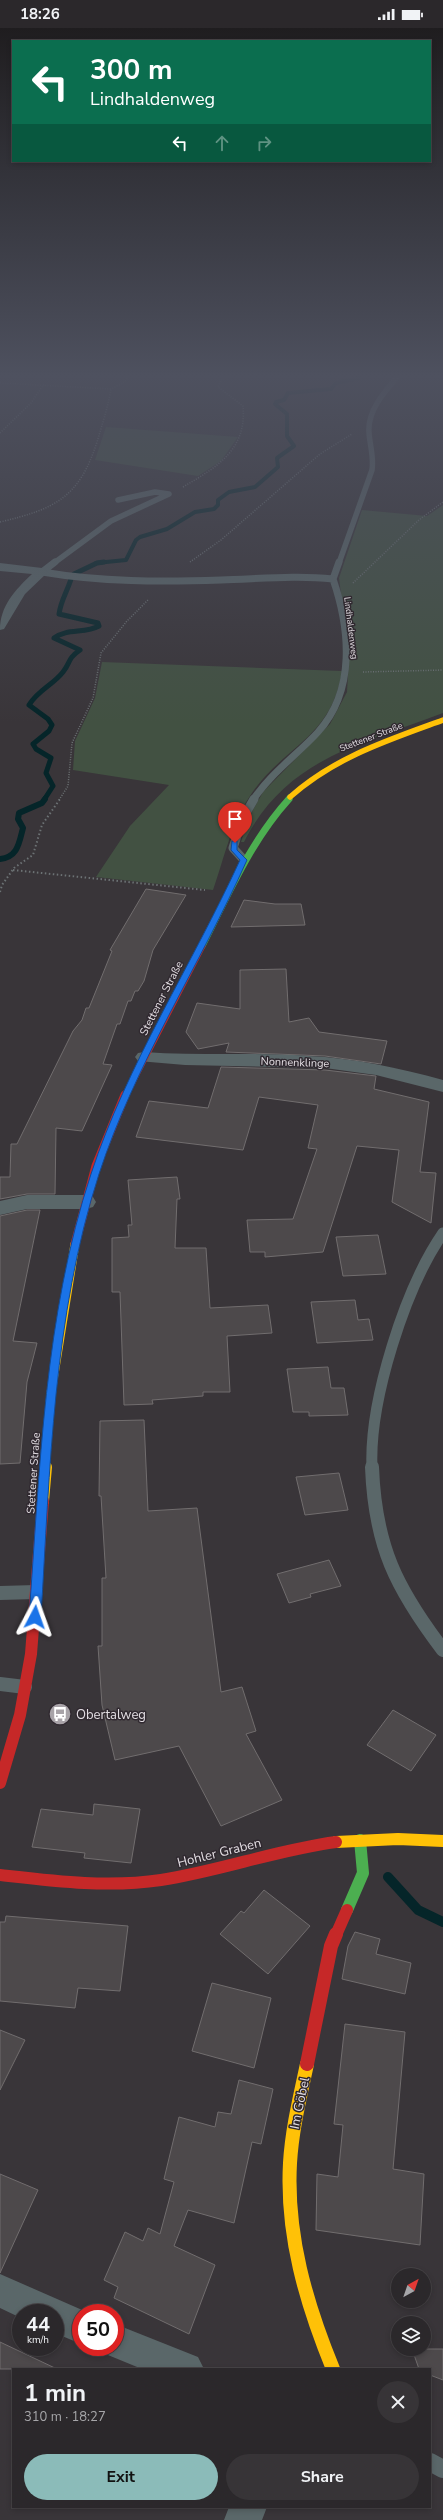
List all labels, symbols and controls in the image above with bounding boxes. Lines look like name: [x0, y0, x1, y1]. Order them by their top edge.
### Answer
text: 18:26: [20, 4, 60, 24]
text: 300 m: [90, 51, 173, 89]
icon: left: [24, 56, 76, 108]
text: Lindhaldenweg: [90, 87, 215, 111]
icon: left: [169, 132, 191, 154]
icon: ahead: [211, 132, 233, 154]
icon: right: [253, 132, 275, 154]
street label: Lindhaldenweg: [341, 596, 361, 660]
street label: Stettener Straße: [338, 719, 404, 755]
pin: [218, 802, 252, 843]
icon: arrive: [224, 808, 246, 830]
street label: Stettener Straße: [136, 958, 187, 1038]
street label: Nonnenklinge: [260, 1054, 330, 1071]
street label: Stettener Straße: [23, 1432, 44, 1514]
position arrow: [14, 1596, 56, 1638]
bus stop icon: Obertalweg: [47, 1701, 73, 1727]
place label: Obertalweg: [76, 1706, 146, 1724]
street label: Hohler Graben: [175, 1834, 263, 1872]
street label: Im Göbel: [286, 2075, 314, 2131]
north arrow: [391, 2268, 431, 2308]
map controls: [391, 2268, 431, 2356]
speed limit sign: 50: [72, 2304, 124, 2356]
text: 44: [26, 2311, 50, 2338]
button: layers: [391, 2316, 431, 2356]
text: km/h: [27, 2333, 49, 2347]
text: 1 min: [24, 2377, 86, 2409]
button: close: [377, 2381, 419, 2423]
text: 310 m · 18:27: [24, 2408, 106, 2426]
button: Exit: [24, 2454, 218, 2500]
button: Share: [226, 2454, 419, 2500]

